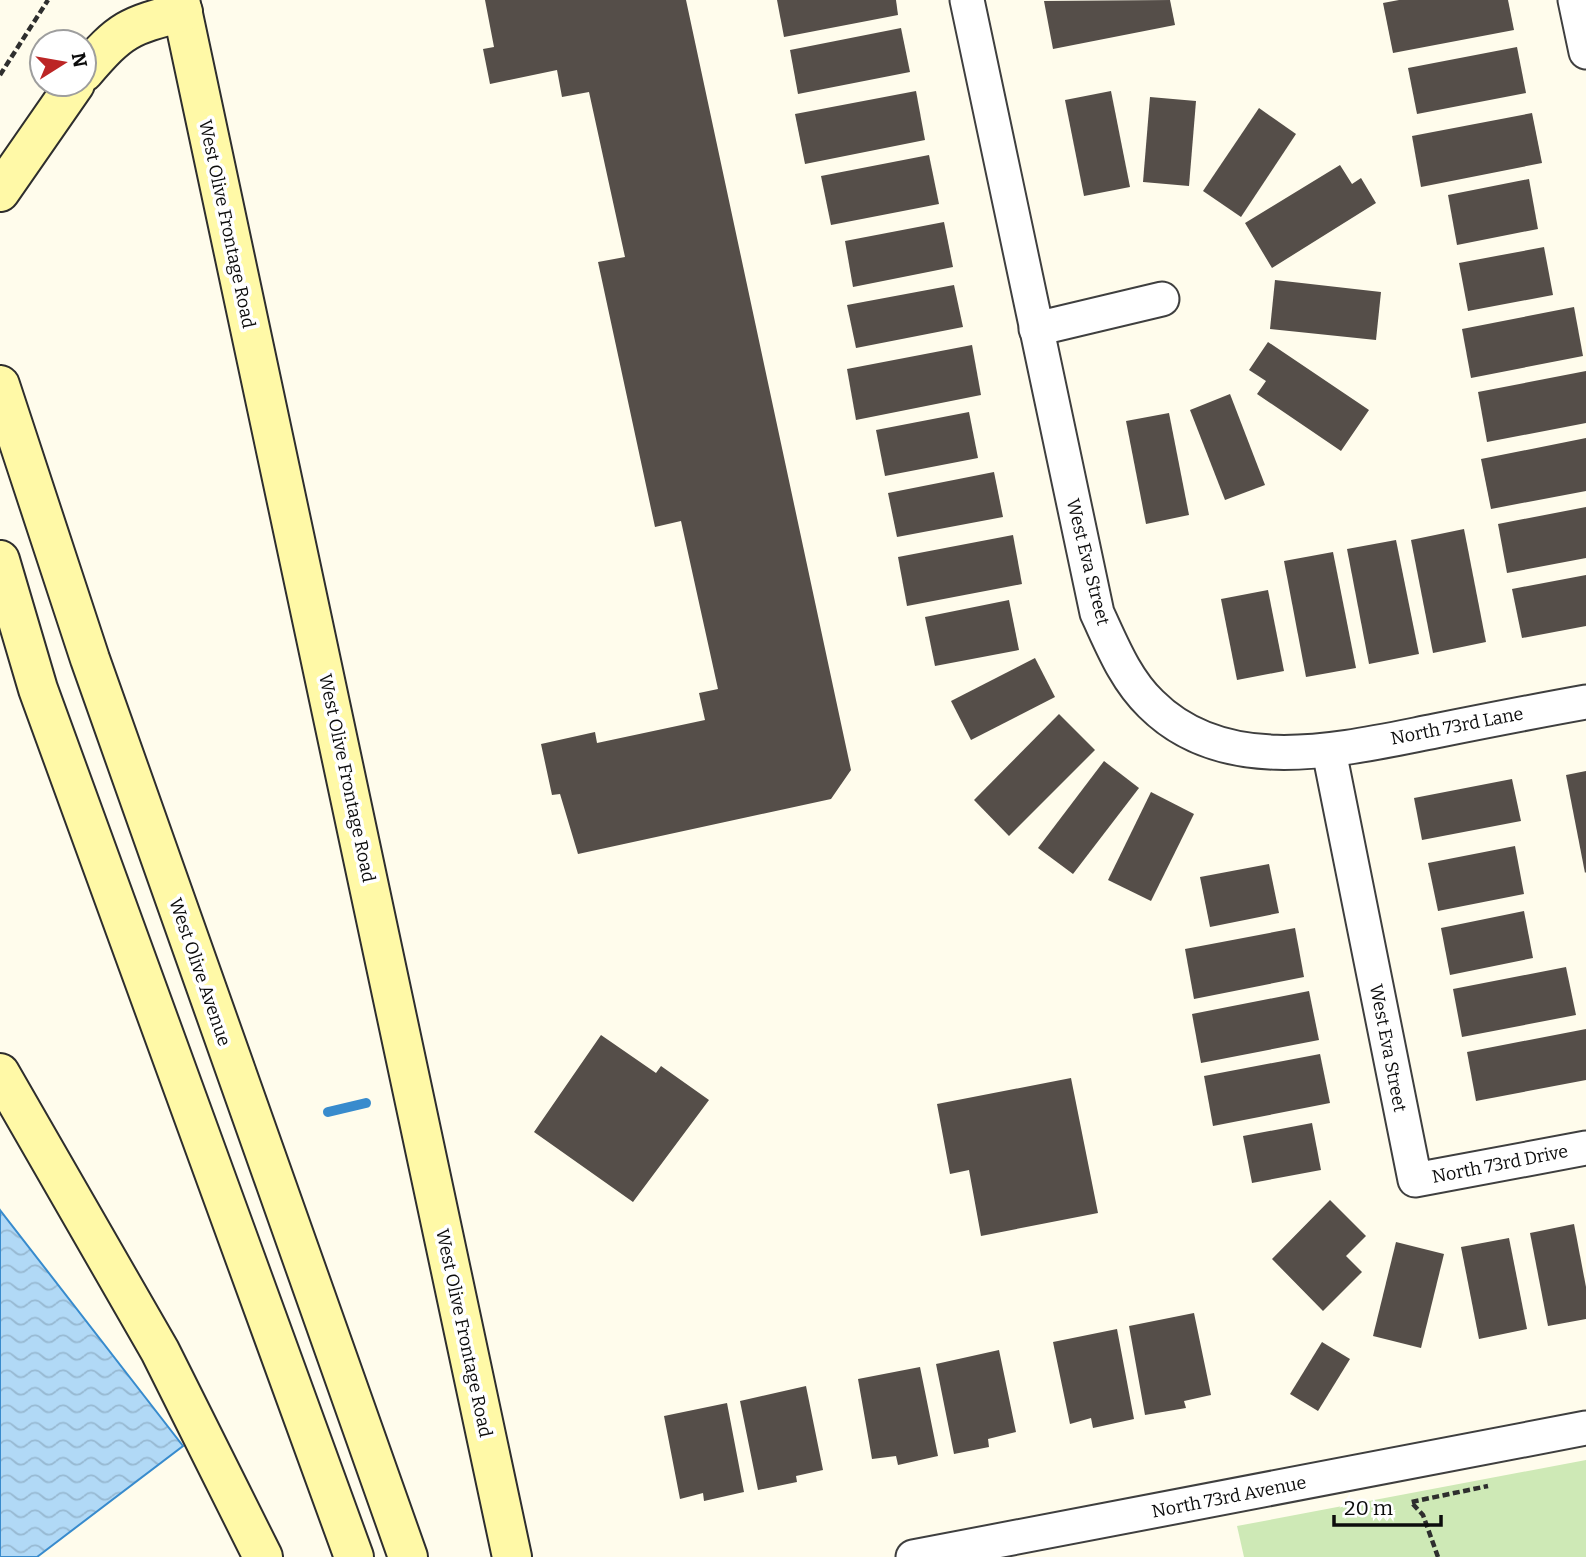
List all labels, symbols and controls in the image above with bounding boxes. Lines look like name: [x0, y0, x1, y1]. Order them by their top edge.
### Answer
north arrow: [28, 28, 98, 98]
text: N: [67, 50, 92, 70]
street label: West Olive Frontage Road: [194, 118, 260, 331]
street label: West Eva Street: [1062, 496, 1114, 628]
street label: West Olive Frontage Road: [314, 672, 380, 885]
street label: North 73rd Lane: [1389, 702, 1525, 750]
street label: West Olive Avenue: [164, 895, 236, 1049]
street label: West Eva Street: [1365, 982, 1411, 1114]
street label: North 73rd Drive: [1430, 1140, 1570, 1188]
street label: West Olive Frontage Road: [431, 1227, 497, 1440]
street label: North 73rd Avenue: [1150, 1471, 1308, 1523]
scale bar: [1334, 1484, 1441, 1528]
text: 20 m: [1344, 1495, 1393, 1521]

